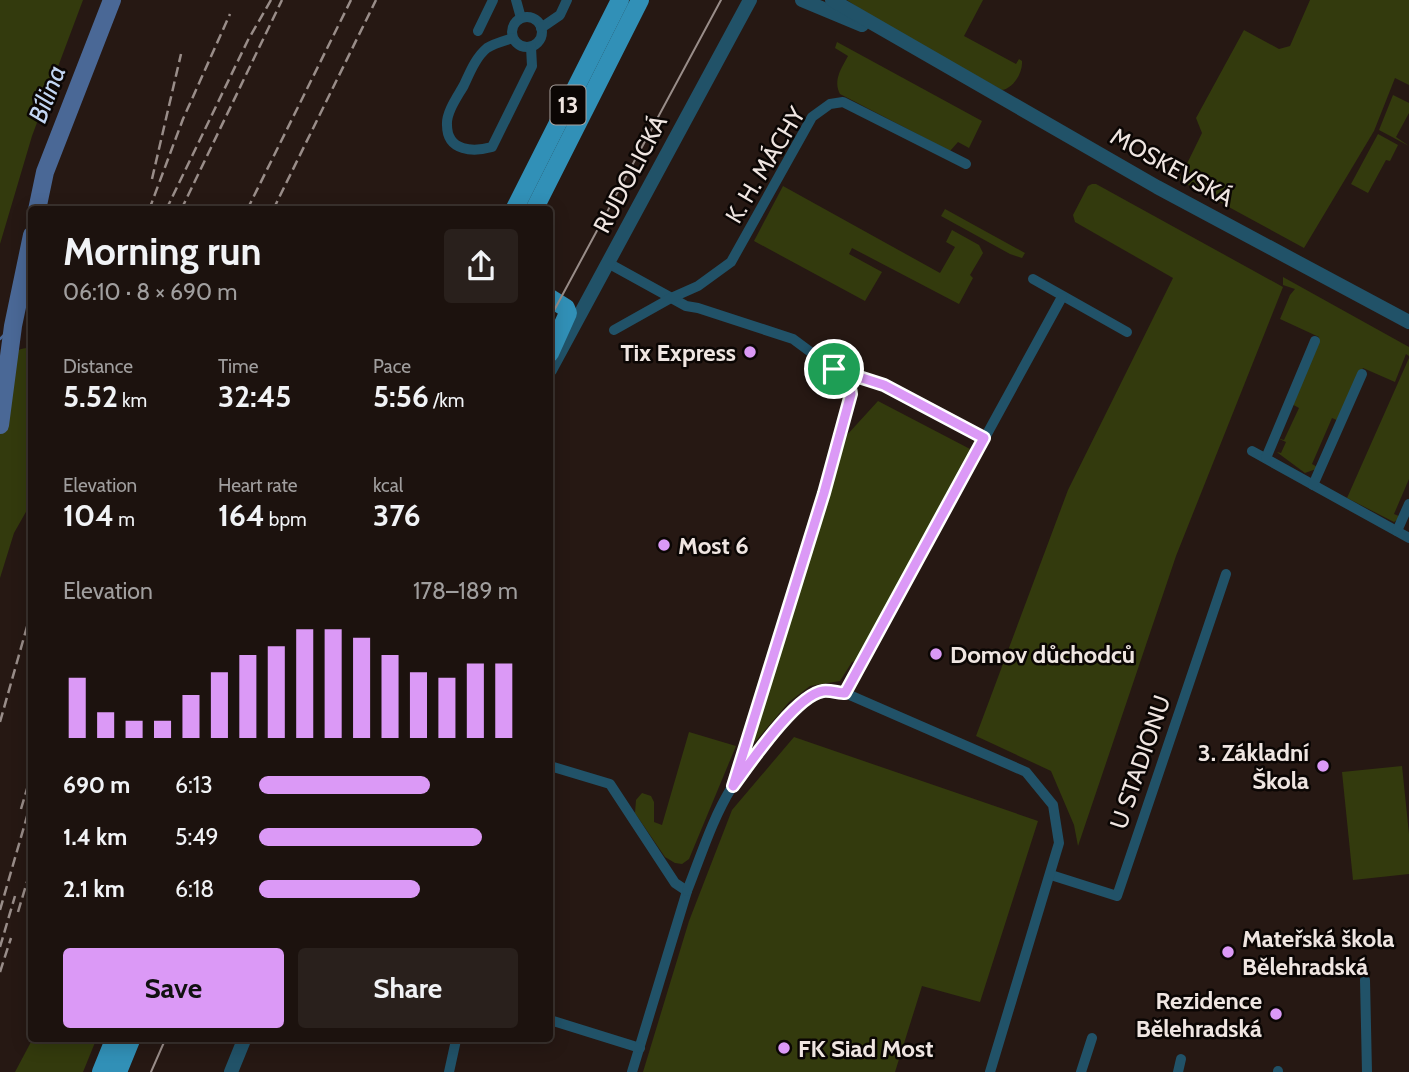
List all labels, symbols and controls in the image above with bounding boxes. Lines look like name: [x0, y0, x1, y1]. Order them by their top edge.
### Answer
water label: Bílina: [21, 61, 73, 127]
road number: 13: [550, 86, 586, 124]
street label: K. H. MÁCHY: [719, 101, 811, 228]
street label: RUDOLICKÁ: [587, 110, 673, 238]
street label: MOSKEVSKÁ: [1106, 121, 1239, 213]
text: Morning run: [63, 228, 262, 275]
button: share: [444, 229, 518, 303]
text: 06:10 · 8 × 690 m: [63, 278, 237, 306]
place label: Tix Express: [620, 338, 736, 367]
pin: [804, 339, 864, 399]
marker: Tix Express: [742, 344, 758, 360]
icon: arrive: [815, 350, 853, 388]
text: Distance: [63, 355, 133, 378]
text: Time: [218, 355, 258, 378]
text: Pace: [373, 355, 411, 378]
text: 5.52: [63, 378, 118, 415]
text: 32:45: [218, 378, 291, 415]
text: 5:56: [373, 378, 429, 415]
text: km: [118, 389, 147, 412]
text: /km: [429, 389, 464, 412]
text: Elevation: [63, 474, 137, 497]
text: Heart rate: [218, 474, 298, 497]
text: kcal: [373, 474, 403, 497]
text: 104: [63, 497, 114, 534]
text: 164: [218, 497, 265, 534]
text: 376: [373, 497, 421, 534]
text: m: [114, 508, 135, 531]
text: bpm: [265, 508, 307, 531]
place label: Most 6: [678, 531, 749, 560]
marker: Most 6: [656, 537, 672, 553]
text: Elevation: [63, 577, 153, 605]
text: 178–189 m: [413, 577, 518, 605]
place label: Domov důchodců: [950, 640, 1135, 669]
marker: Domov důchodců: [928, 646, 944, 662]
street label: U STADIONU: [1104, 691, 1176, 833]
place label: 3. Základní Škola: [1198, 738, 1309, 795]
marker: 3. Základní Škola: [1315, 758, 1331, 774]
text: 690 m: [63, 771, 130, 799]
text: 6:13: [175, 771, 213, 799]
text: 1.4 km: [63, 823, 127, 851]
text: 5:49: [175, 823, 219, 851]
text: 2.1 km: [63, 875, 125, 903]
text: 6:18: [175, 875, 214, 903]
place label: Mateřská škola Bělehradská: [1242, 924, 1394, 981]
marker: Mateřská škola Bělehradská: [1220, 944, 1236, 960]
button: Save: [63, 948, 284, 1028]
button: Share: [298, 948, 518, 1028]
place label: Rezidence Bělehradská: [1136, 986, 1262, 1043]
marker: Rezidence Bělehradská: [1268, 1006, 1284, 1022]
place label: FK Siad Most: [798, 1034, 933, 1063]
marker: FK Siad Most: [776, 1040, 792, 1056]

